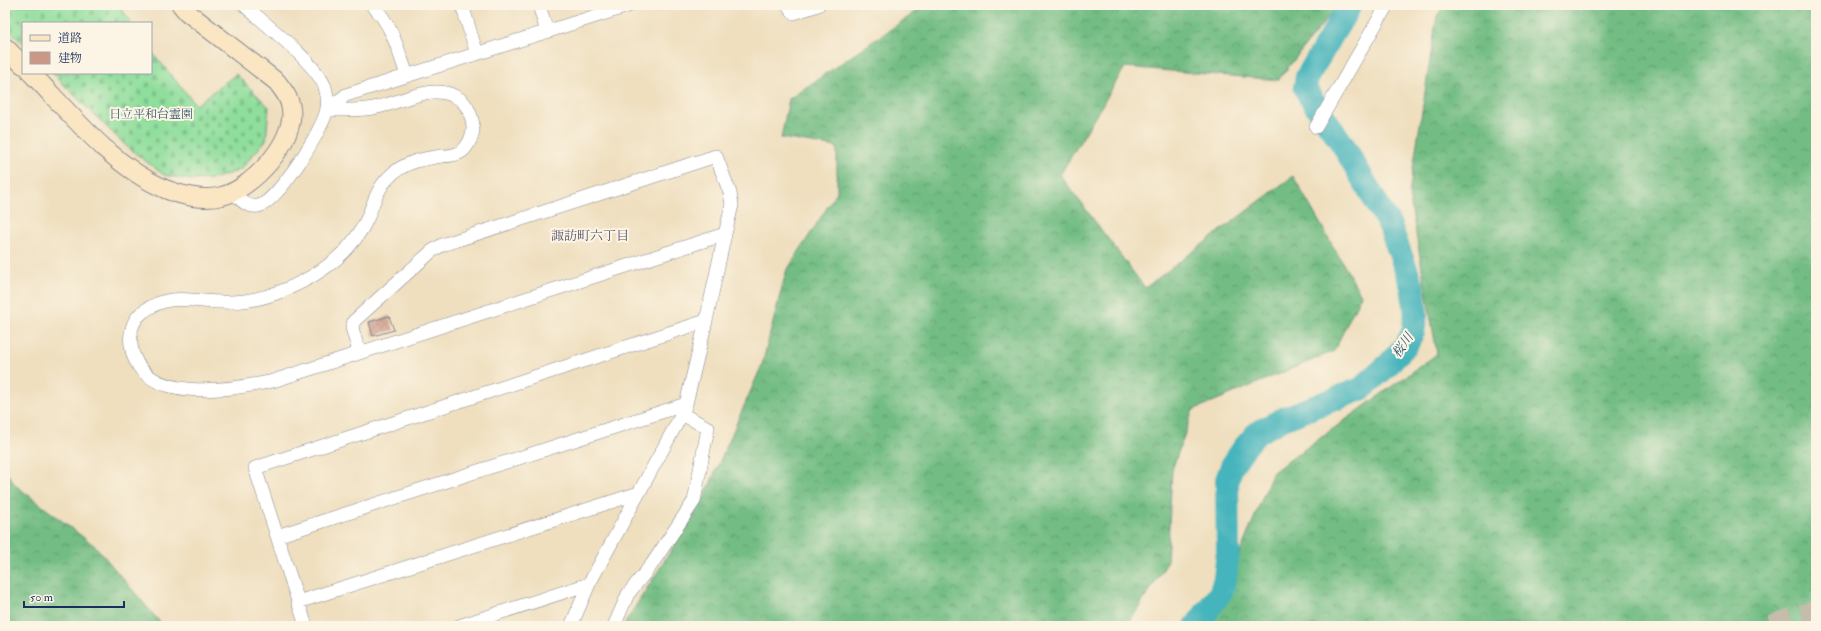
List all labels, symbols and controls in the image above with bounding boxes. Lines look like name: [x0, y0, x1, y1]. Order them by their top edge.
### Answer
legend: [22, 22, 152, 74]
text: 道路: [58, 31, 82, 46]
text: 建物: [58, 51, 82, 66]
park label: 日立平和台霊園: [109, 107, 193, 122]
district label: 諏訪町六丁目: [551, 228, 629, 244]
water label: 桜川: [1389, 329, 1418, 361]
scale bar: [24, 583, 124, 609]
text: 50 m: [30, 590, 54, 605]

